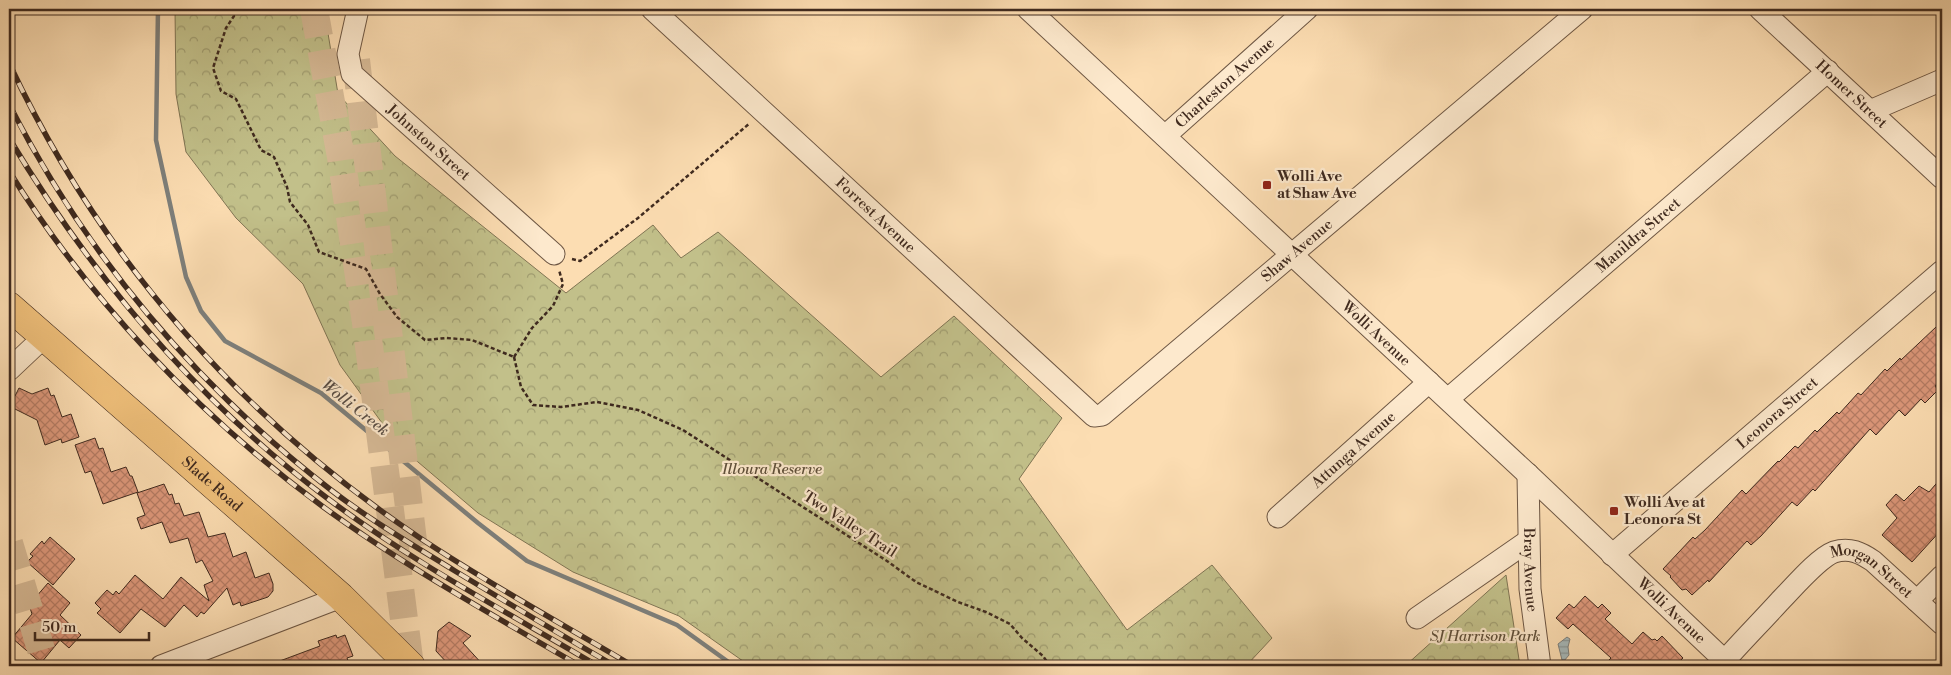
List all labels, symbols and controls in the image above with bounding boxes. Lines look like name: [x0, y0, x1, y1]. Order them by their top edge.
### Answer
street label: Charleston Avenue: [1171, 34, 1279, 132]
street label: Homer Street: [1811, 56, 1892, 133]
street label: Johnston Street: [382, 100, 475, 185]
place label: Wolli Ave at Shaw Ave: [1276, 167, 1357, 203]
street label: Forrest Avenue: [831, 174, 919, 257]
marker: Wolli Ave at Shaw Ave: [1261, 179, 1273, 191]
street label: Manildra Street: [1592, 193, 1685, 277]
street label: Shaw Avenue: [1257, 215, 1337, 286]
street label: Wolli Avenue: [1337, 296, 1415, 370]
street label: Leonora Street: [1733, 373, 1823, 453]
water label: Wolli Creek: [318, 375, 393, 440]
street label: Attunga Avenue: [1307, 408, 1400, 493]
street label: Slade Road: [177, 453, 246, 516]
park label: Illoura Reserve: [721, 460, 822, 479]
street label: Two Valley Trail: [799, 487, 901, 562]
place label: Wolli Ave at Leonora St: [1623, 493, 1706, 529]
marker: Wolli Ave at Leonora St: [1608, 505, 1620, 517]
street label: Bray Avenue: [1519, 527, 1542, 613]
street label: Morgan Street: [1828, 541, 1917, 603]
street label: Wolli Avenue: [1632, 573, 1710, 648]
scale bar: [35, 610, 149, 642]
text: 50 m: [42, 618, 76, 637]
park label: SJ Harrison Park: [1430, 627, 1541, 646]

